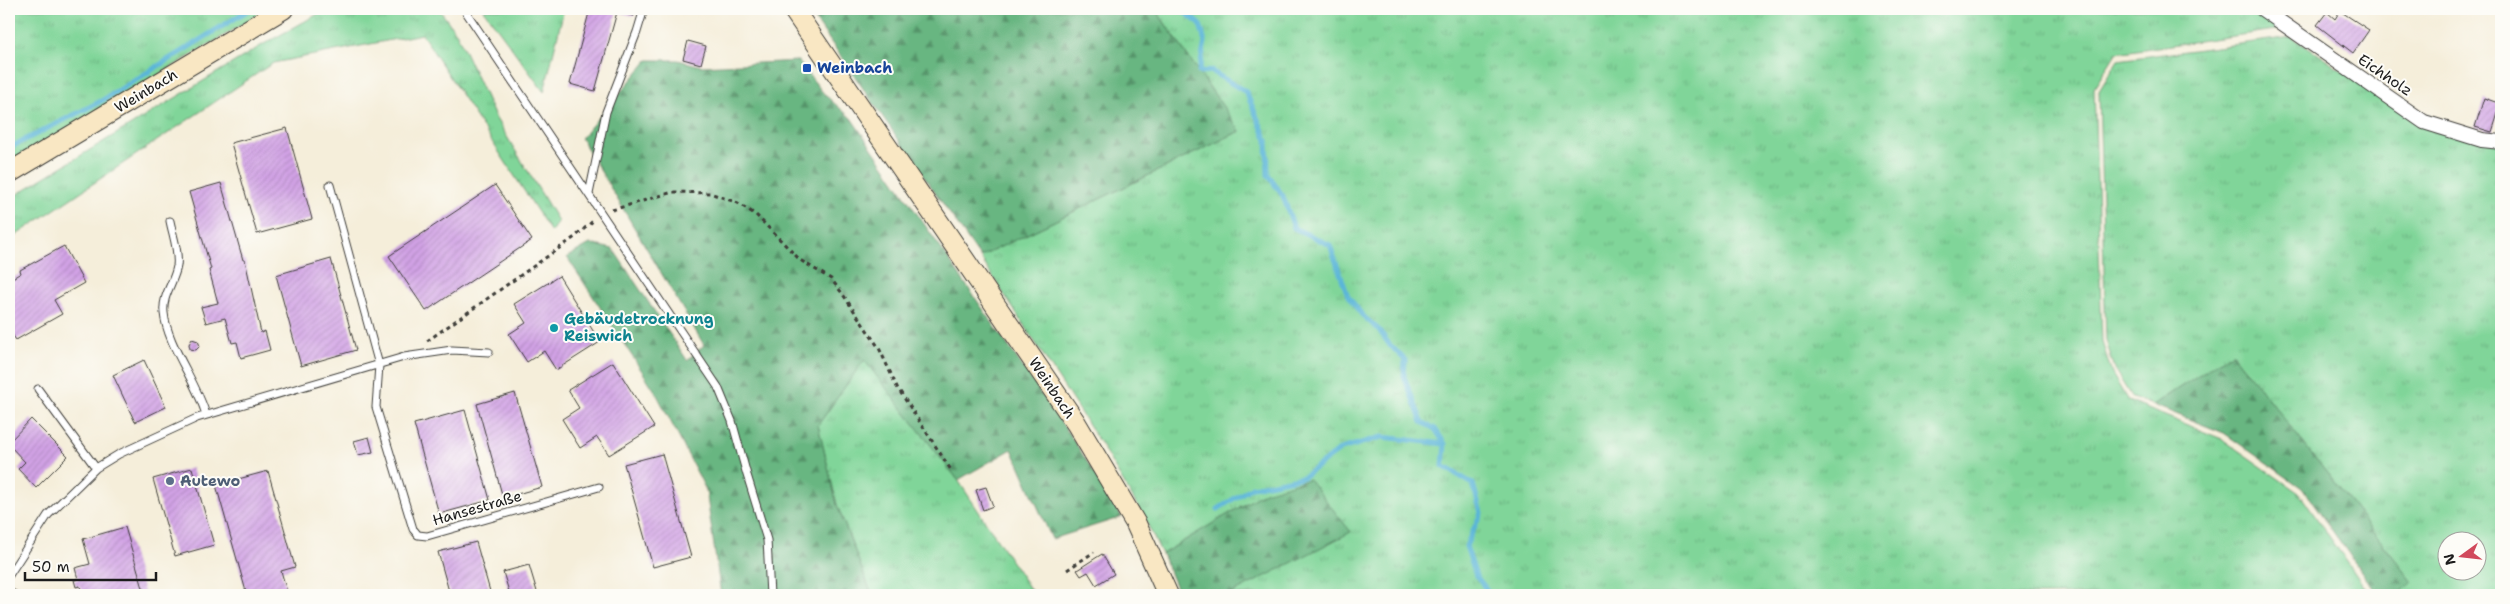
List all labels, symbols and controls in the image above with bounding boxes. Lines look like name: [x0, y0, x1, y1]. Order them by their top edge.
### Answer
street label: Eichholz: [2354, 50, 2416, 100]
place label: Weinbach: [817, 58, 892, 78]
marker: Weinbach: [801, 62, 813, 74]
street label: Weinbach: [111, 64, 181, 118]
place label: Gebäudetrocknung Reiswich: [564, 309, 714, 346]
marker: Gebäudetrocknung Reiswich: [548, 322, 560, 334]
street label: Weinbach: [1024, 353, 1080, 423]
place label: Autewo: [180, 471, 241, 491]
marker: Autewo: [164, 475, 176, 487]
street label: Hansestraße: [430, 486, 524, 530]
north arrow: [2438, 532, 2488, 582]
scale bar: [25, 549, 156, 581]
text: N: [2439, 552, 2460, 567]
text: 50 m: [32, 557, 70, 577]

